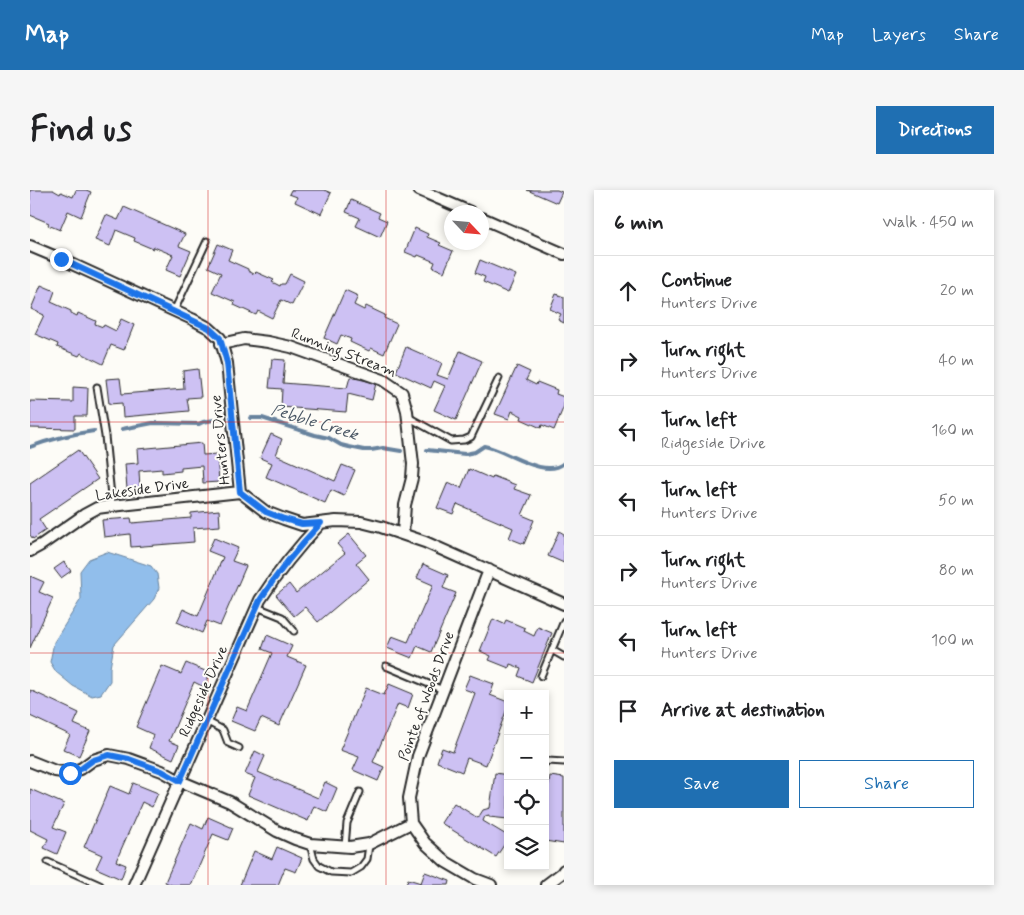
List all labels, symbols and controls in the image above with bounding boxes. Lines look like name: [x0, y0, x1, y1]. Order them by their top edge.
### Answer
text: Map: [25, 20, 69, 51]
text: Map: [811, 23, 844, 47]
text: Layers: [872, 23, 926, 47]
text: Share: [954, 23, 999, 47]
button: Directions: [876, 106, 994, 154]
text: Find us: [30, 107, 132, 153]
north arrow: [444, 205, 489, 250]
text: 6 min: [614, 209, 664, 237]
text: Walk · 450 m: [883, 212, 974, 233]
route end: [50, 248, 73, 271]
text: Continue: [661, 268, 732, 293]
icon: ahead: [614, 277, 642, 305]
text: 20 m: [940, 280, 974, 301]
text: Hunters Drive: [661, 293, 757, 314]
street label: Running Stream: [288, 324, 399, 383]
text: Turn right: [661, 338, 745, 363]
icon: right: [614, 347, 642, 375]
text: 40 m: [938, 350, 974, 371]
text: Hunters Drive: [661, 363, 757, 384]
street label: Hunters Drive: [206, 394, 236, 486]
water label: Pebble Creek: [269, 399, 361, 446]
text: Turn left: [661, 408, 737, 433]
icon: left: [614, 417, 642, 445]
text: 160 m: [931, 420, 974, 441]
text: Ridgeside Drive: [661, 433, 766, 454]
street label: Lakeside Drive: [94, 474, 190, 506]
text: Turn left: [661, 478, 737, 503]
icon: left: [614, 487, 642, 515]
text: 50 m: [938, 490, 974, 511]
text: Hunters Drive: [661, 503, 757, 524]
text: Turn right: [661, 548, 745, 573]
icon: right: [614, 557, 642, 585]
text: 80 m: [939, 560, 974, 581]
text: Hunters Drive: [661, 573, 757, 594]
text: Turn left: [661, 618, 737, 643]
icon: left: [614, 627, 642, 655]
street label: Pointe of Woods Drive: [394, 629, 460, 764]
text: 100 m: [931, 630, 974, 651]
street label: Ridgeside Drive: [175, 642, 234, 741]
text: Hunters Drive: [661, 643, 757, 664]
map controls: [504, 690, 549, 870]
button: +: [504, 690, 549, 735]
icon: arrive: [614, 697, 642, 725]
text: Arrive at destination: [661, 698, 825, 723]
button: −: [504, 735, 549, 780]
button: Save: [614, 760, 789, 808]
button: Share: [799, 760, 974, 808]
route start: [59, 762, 82, 785]
button: locate: [504, 780, 549, 825]
button: layers: [504, 825, 549, 870]

